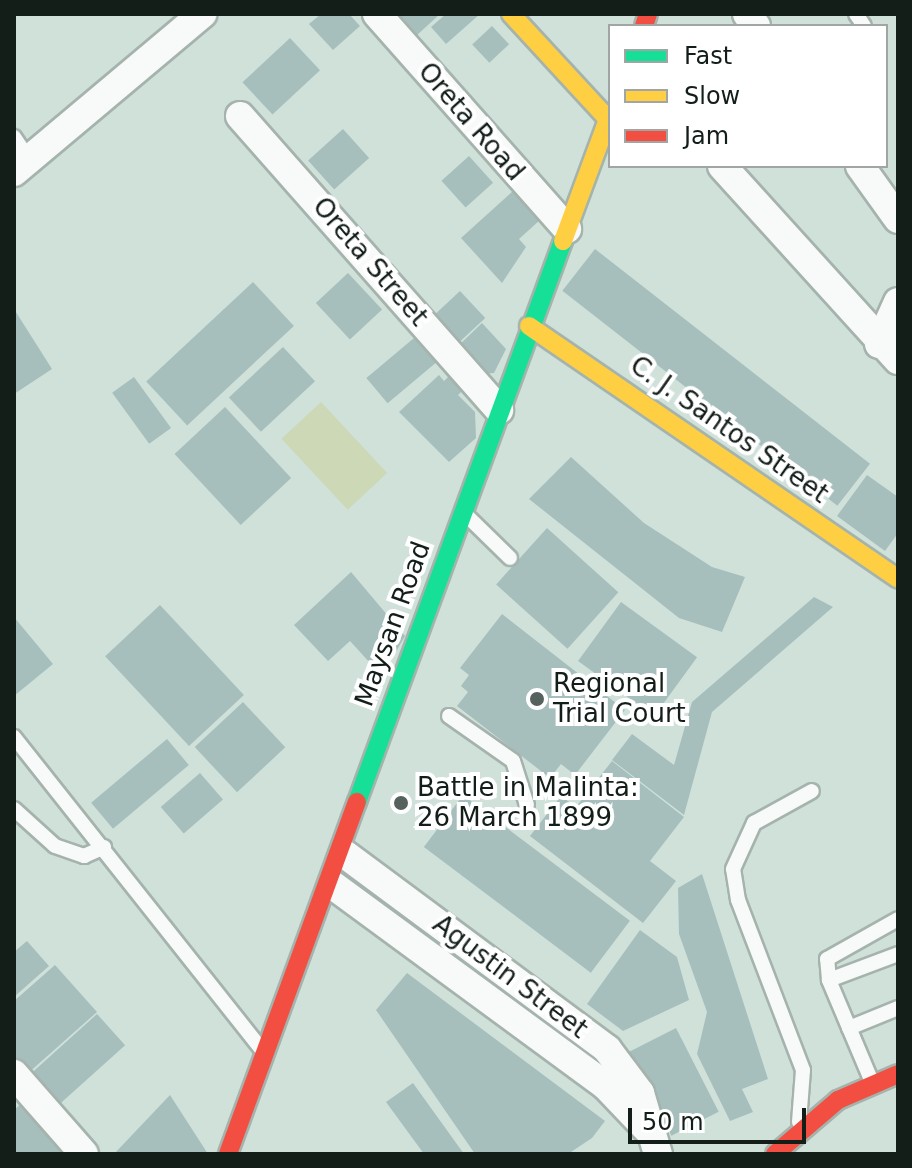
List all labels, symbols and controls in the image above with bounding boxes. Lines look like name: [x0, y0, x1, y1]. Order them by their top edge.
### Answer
legend: [608, 24, 888, 168]
text: Fast: [684, 42, 732, 70]
street label: Oreta Road: [411, 57, 531, 187]
text: Slow: [684, 82, 740, 110]
text: Jam: [684, 122, 729, 150]
street label: Oreta Street: [306, 191, 434, 333]
street label: C. J. Santos Street: [624, 350, 834, 510]
street label: Maysan Road: [349, 537, 437, 711]
place label: Regional Trial Court: [553, 668, 686, 730]
marker: Regional Trial Court: [528, 690, 546, 708]
place label: Battle in Malinta: 26 March 1899: [417, 772, 639, 834]
marker: Battle in Malinta: 26 March 1899: [392, 794, 410, 812]
street label: Agustin Street: [427, 909, 593, 1045]
scale bar: [632, 1092, 810, 1142]
text: 50 m: [642, 1108, 704, 1136]

